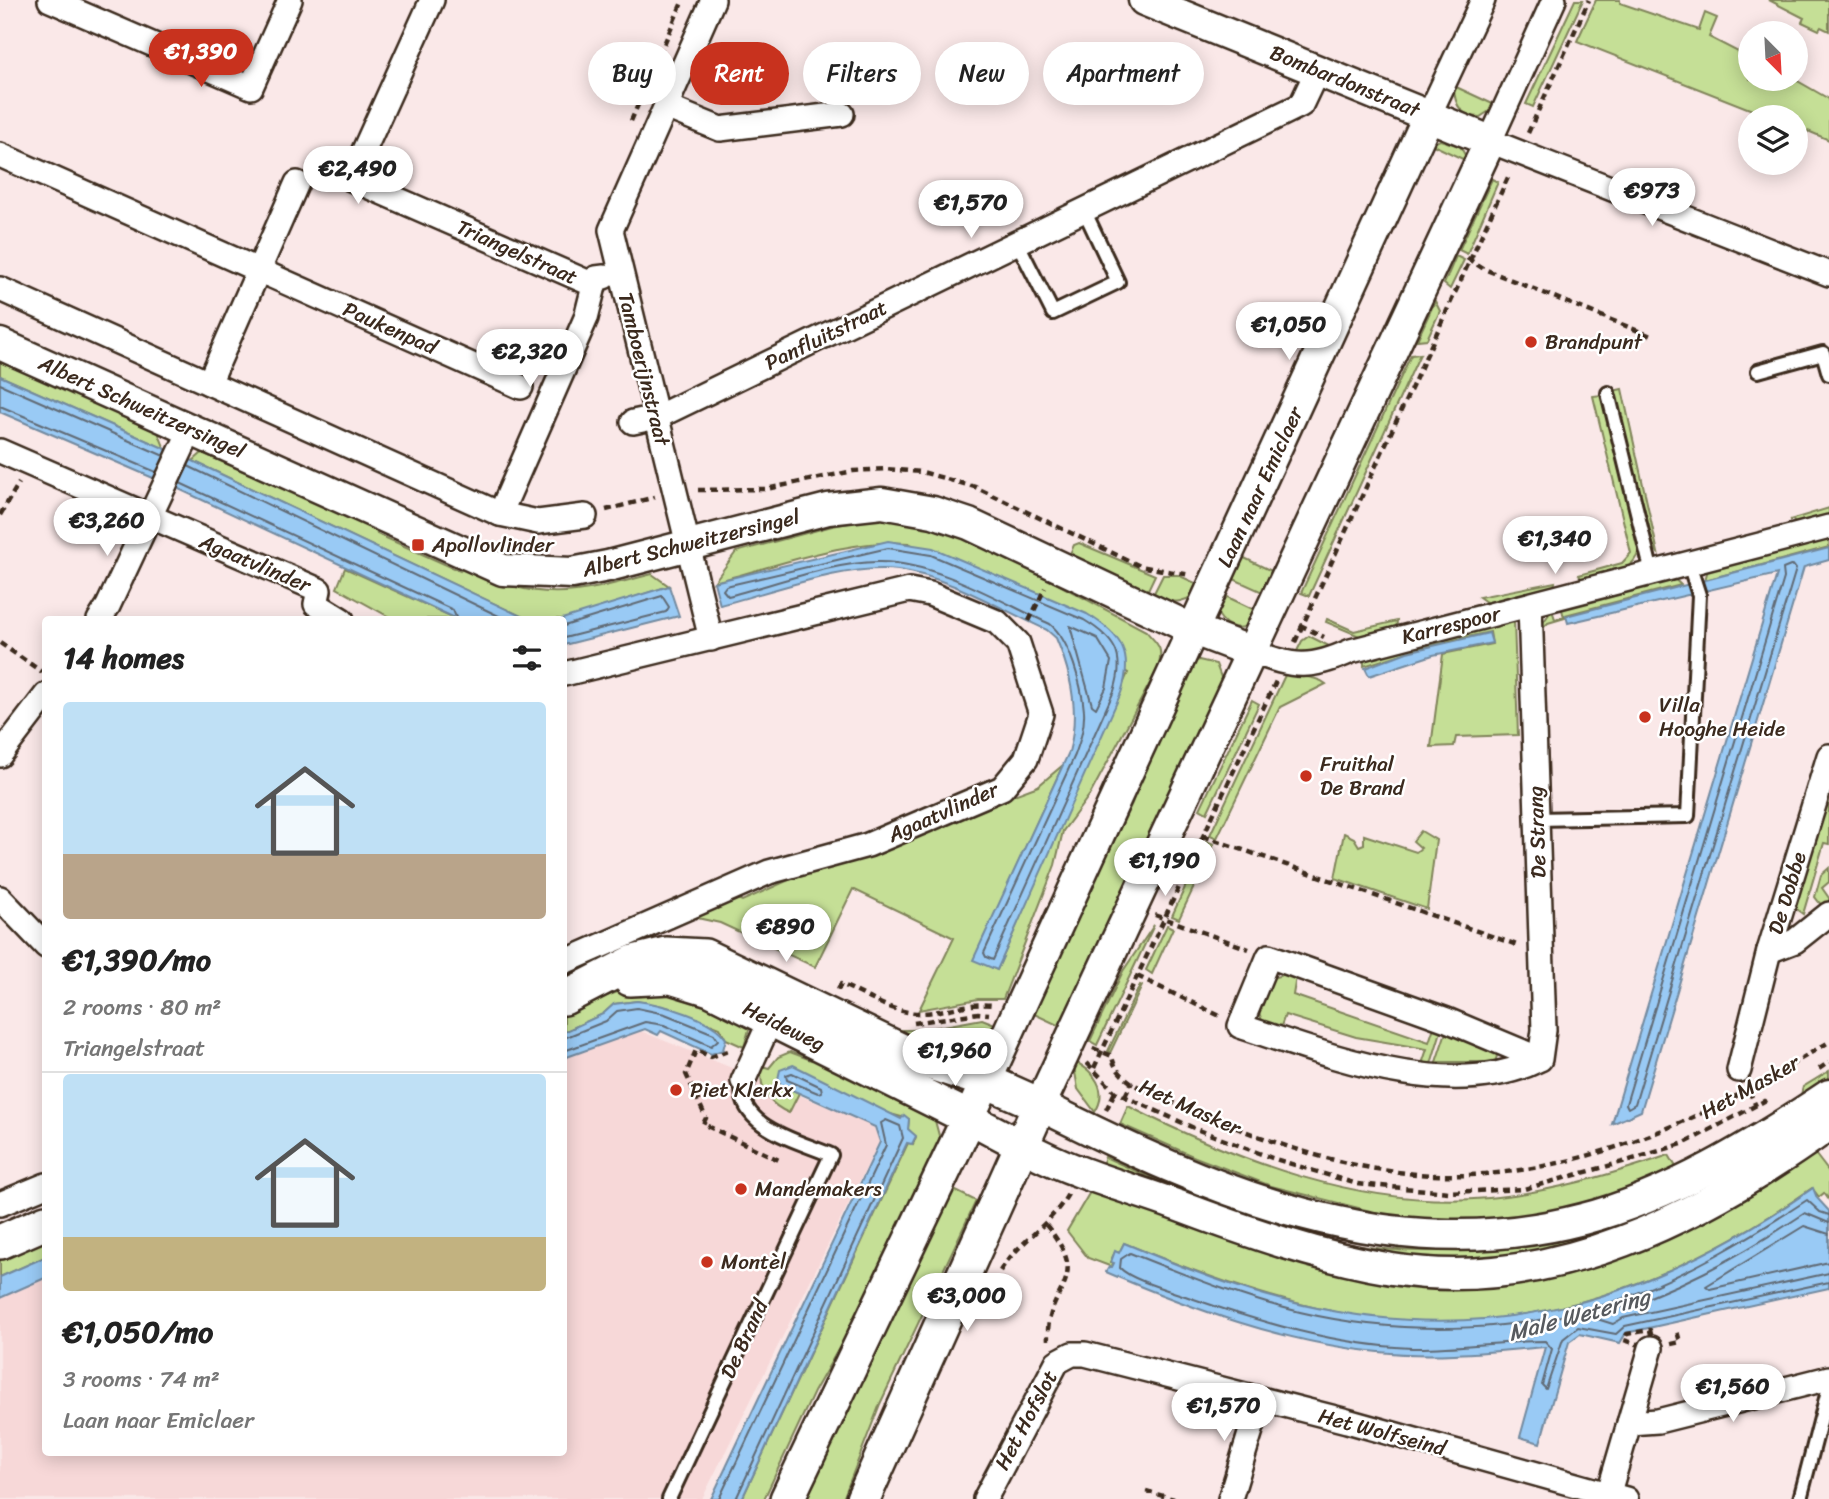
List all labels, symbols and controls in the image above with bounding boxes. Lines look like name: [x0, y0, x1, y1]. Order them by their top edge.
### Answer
north arrow: [1738, 21, 1808, 91]
map controls: [1738, 21, 1808, 175]
pin: €1,390: [144, 29, 258, 89]
text: €1,390: [165, 31, 237, 72]
street label: Bombardonstraat: [1264, 34, 1427, 129]
chip: Buy: [588, 42, 676, 105]
chip: Rent: [690, 42, 789, 105]
chip: Filters: [803, 42, 921, 105]
chip: New: [935, 42, 1029, 105]
chip: Apartment: [1043, 42, 1204, 105]
button: layers: [1738, 105, 1808, 175]
pin: €2,490: [301, 146, 415, 206]
text: €2,490: [319, 148, 397, 189]
pin: €973: [1611, 168, 1693, 228]
text: €973: [1624, 170, 1680, 211]
pin: €1,570: [914, 180, 1028, 240]
text: €1,570: [934, 182, 1008, 223]
street label: Triangelstraat: [450, 208, 584, 296]
street label: Tamboerijnstraat: [607, 288, 682, 451]
street label: Panfluitstraat: [758, 289, 894, 381]
street label: Paukenpad: [337, 290, 445, 366]
pin: €1,050: [1232, 302, 1346, 362]
text: €1,050: [1252, 304, 1326, 345]
place label: Brandpunt: [1545, 323, 1643, 361]
pin: €2,320: [473, 330, 587, 389]
text: €2,320: [492, 331, 568, 372]
marker: Brandpunt: [1523, 334, 1539, 350]
street label: Albert Schweitzersingel: [32, 344, 252, 470]
street label: Laan naar Emiclaer: [1206, 399, 1315, 574]
street label: Albert Schweitzersingel: [577, 497, 805, 589]
pin: €3,260: [50, 498, 164, 558]
text: €3,260: [70, 500, 144, 541]
pin: €1,340: [1498, 516, 1612, 576]
text: €1,340: [1519, 518, 1591, 559]
street label: Agaatvlinder: [192, 522, 318, 604]
place label: Apollovlinder: [431, 526, 555, 564]
marker: Apollovlinder: [410, 537, 426, 553]
street label: Karrespoor: [1398, 594, 1506, 656]
text: 14 homes: [63, 631, 184, 685]
icon: filters: [508, 639, 546, 677]
place label: Villa Hooghe Heide: [1659, 686, 1785, 748]
marker: Villa Hooghe Heide: [1637, 709, 1653, 725]
place label: Fruithal De Brand: [1320, 745, 1406, 807]
icon: home: [242, 748, 368, 874]
marker: Fruithal De Brand: [1298, 768, 1314, 784]
street label: Agaatvlinder: [880, 770, 1006, 854]
street label: De Strang: [1516, 785, 1558, 879]
pin: €1,190: [1108, 838, 1222, 898]
text: €1,190: [1130, 840, 1200, 881]
street label: De Dobbe: [1756, 847, 1818, 939]
pin: €890: [745, 904, 827, 964]
text: €890: [757, 906, 815, 947]
text: €1,390/mo: [63, 933, 211, 987]
text: 2 rooms · 80 m²: [63, 987, 221, 1028]
street label: Heideweg: [736, 990, 832, 1062]
text: Triangelstraat: [63, 1028, 205, 1069]
pin: €1,960: [898, 1028, 1012, 1088]
text: €1,960: [918, 1030, 992, 1071]
street label: Het Masker: [1693, 1043, 1808, 1130]
street label: Het Masker: [1133, 1068, 1248, 1147]
place label: Piet Klerkx: [690, 1071, 794, 1109]
marker: Piet Klerkx: [668, 1082, 684, 1098]
icon: home: [242, 1120, 368, 1246]
place label: Mandemakers: [755, 1170, 882, 1208]
marker: Mandemakers: [733, 1181, 749, 1197]
place label: Montèl: [721, 1243, 787, 1281]
marker: Montèl: [699, 1254, 715, 1270]
pin: €3,000: [910, 1274, 1024, 1333]
text: €3,000: [928, 1275, 1006, 1316]
water label: Male Wetering: [1503, 1276, 1657, 1354]
street label: De Brand: [709, 1291, 780, 1385]
text: €1,050/mo: [63, 1305, 213, 1359]
text: 3 rooms · 74 m²: [63, 1359, 220, 1400]
street label: Het Hofslot: [984, 1363, 1068, 1477]
pin: €1,560: [1676, 1364, 1790, 1424]
text: €1,560: [1697, 1366, 1769, 1407]
pin: €1,570: [1167, 1384, 1281, 1443]
text: €1,570: [1187, 1385, 1261, 1426]
street label: Het Wolfseind: [1314, 1397, 1452, 1468]
text: Laan naar Emiclaer: [63, 1400, 254, 1441]

